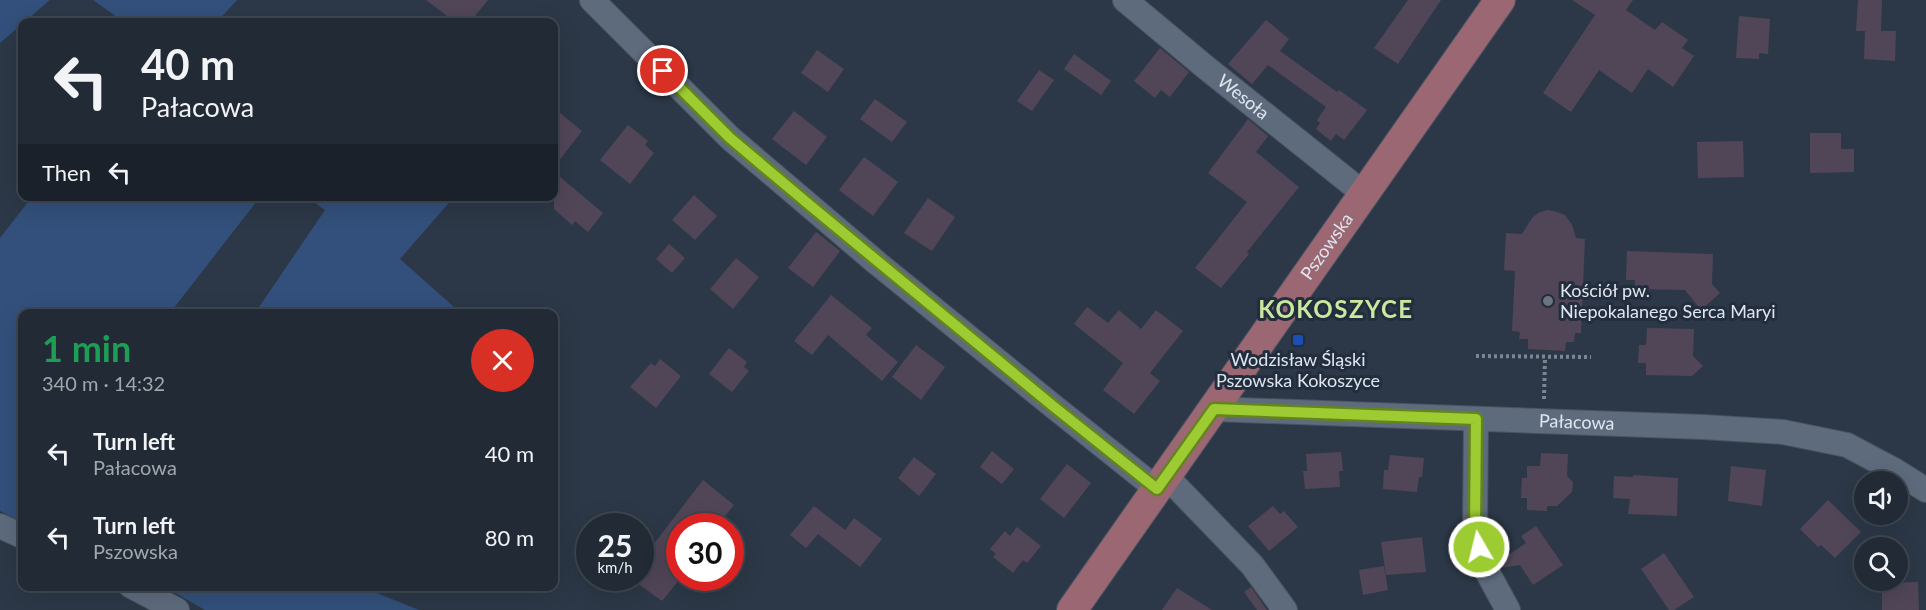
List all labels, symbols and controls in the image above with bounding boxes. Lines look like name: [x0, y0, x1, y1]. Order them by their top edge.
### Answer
text: 40 m: [141, 39, 235, 89]
icon: left: [42, 42, 120, 120]
pin: [637, 45, 688, 96]
icon: arrive: [646, 54, 679, 87]
street label: Wesoła: [1214, 69, 1274, 124]
text: Pałacowa: [141, 90, 254, 123]
icon: left: [103, 156, 136, 189]
text: Then: [42, 159, 91, 186]
street label: Pszowska: [1295, 208, 1357, 284]
place label: Kościół pw. Niepokalanego Serca Maryi: [1560, 279, 1776, 322]
district label: KOKOSZYCE: [1258, 294, 1414, 323]
marker: Kościół pw. Niepokalanego Serca Maryi: [1541, 294, 1555, 308]
text: 1 min: [42, 326, 131, 370]
button: close: [471, 329, 534, 392]
marker: Wodzisław Śląski Pszowska Kokoszyce: [1291, 333, 1305, 347]
place label: Wodzisław Śląski Pszowska Kokoszyce: [1216, 348, 1380, 391]
text: 340 m · 14:32: [42, 371, 165, 395]
street label: Pałacowa: [1539, 409, 1615, 434]
text: Turn left: [93, 428, 175, 455]
icon: left: [42, 437, 75, 470]
text: 40 m: [485, 440, 534, 467]
text: Pałacowa: [93, 455, 177, 479]
map controls: [1854, 471, 1908, 591]
button: sound: [1854, 471, 1908, 525]
text: Turn left: [93, 512, 175, 539]
speed limit sign: 30: [666, 513, 744, 591]
position arrow: [1447, 515, 1511, 579]
icon: left: [42, 521, 75, 554]
text: 80 m: [485, 524, 534, 551]
text: 25: [598, 527, 632, 563]
button: search: [1854, 537, 1908, 591]
text: Pszowska: [93, 539, 178, 563]
text: km/h: [597, 558, 633, 576]

